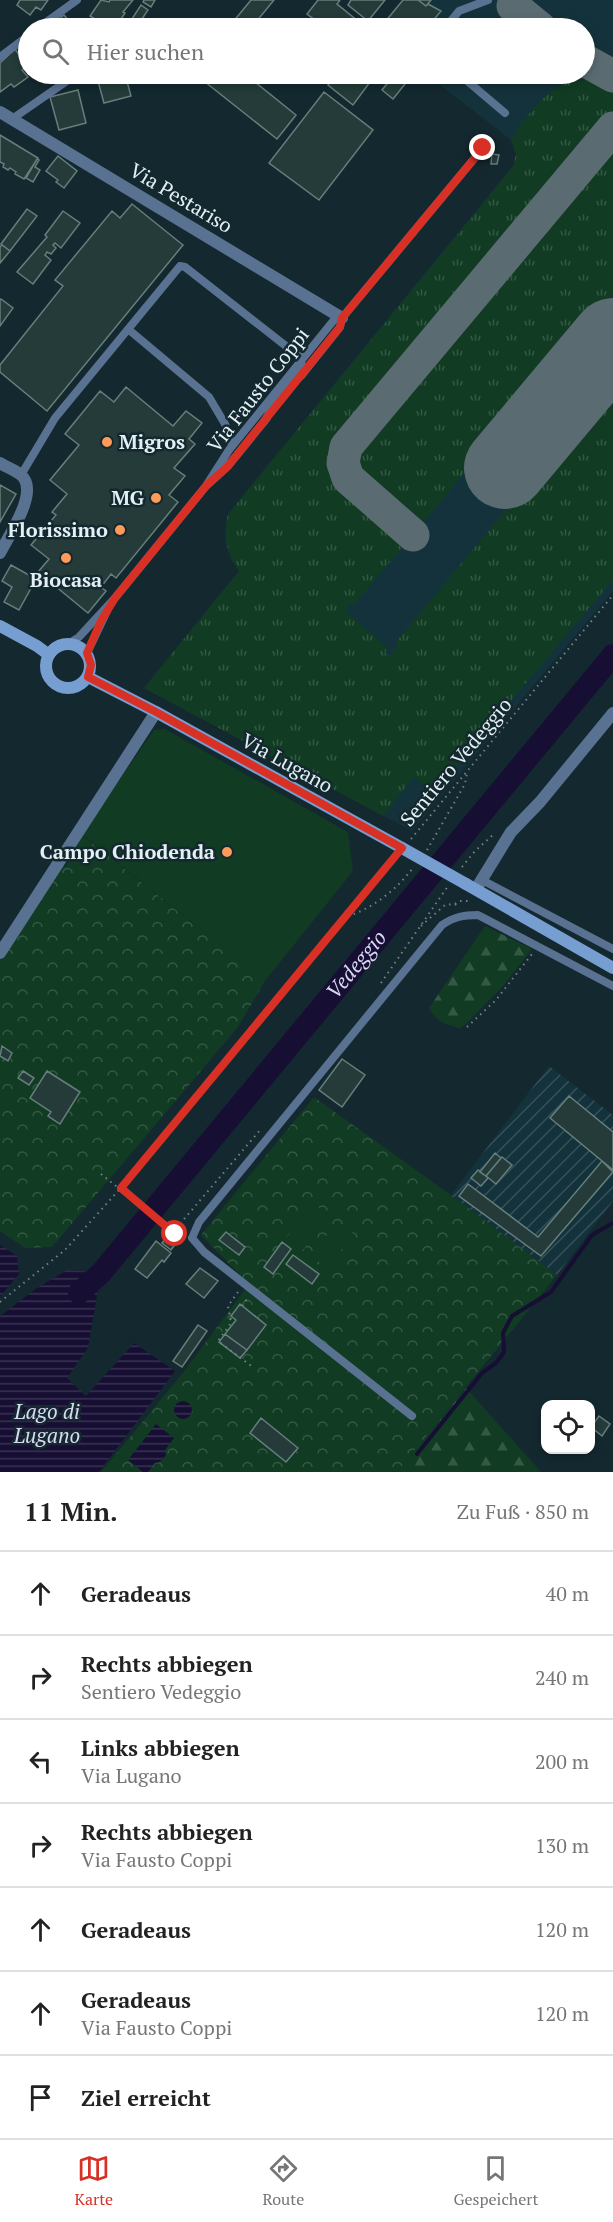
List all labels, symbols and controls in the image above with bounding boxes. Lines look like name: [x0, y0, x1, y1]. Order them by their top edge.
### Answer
search box: [18, 18, 595, 84]
icon: search: [39, 35, 72, 68]
text: Hier suchen: [87, 37, 204, 66]
route end: [469, 134, 495, 160]
street label: Via Pestariso: [125, 156, 238, 239]
street label: Via Fausto Coppi: [200, 322, 315, 458]
place label: Migros: [119, 428, 185, 455]
marker: Migros: [100, 435, 114, 449]
place label: MG: [111, 484, 144, 511]
marker: MG: [149, 491, 163, 505]
place label: Florissimo: [8, 516, 108, 543]
marker: Florissimo: [113, 523, 127, 537]
marker: Biocasa: [59, 551, 73, 565]
place label: Biocasa: [30, 566, 102, 593]
street label: Sentiero Vedeggio: [394, 692, 518, 832]
street label: Via Lugano: [237, 726, 338, 799]
place label: Campo Chiodenda: [40, 838, 215, 865]
marker: Campo Chiodenda: [220, 845, 234, 859]
water label: Vedeggio: [319, 924, 392, 1004]
route start: [161, 1220, 187, 1246]
water label: Lago di Lugano: [13, 1397, 80, 1449]
map controls: [541, 1400, 595, 1454]
button: locate: [541, 1400, 595, 1454]
text: 11 Min.: [24, 1494, 118, 1528]
text: Zu Fuß · 850 m: [457, 1498, 589, 1525]
icon: ahead: [24, 1577, 57, 1610]
text: Geradeaus: [81, 1579, 191, 1608]
text: 40 m: [546, 1580, 589, 1607]
text: Rechts abbiegen: [81, 1649, 253, 1678]
icon: right: [24, 1661, 57, 1694]
text: 240 m: [535, 1664, 589, 1691]
text: Sentiero Vedeggio: [81, 1678, 241, 1705]
text: Links abbiegen: [81, 1733, 240, 1762]
icon: left: [24, 1745, 57, 1778]
text: 200 m: [535, 1748, 589, 1775]
text: Via Lugano: [81, 1762, 182, 1789]
text: Rechts abbiegen: [81, 1817, 253, 1846]
icon: right: [24, 1829, 57, 1862]
text: 130 m: [535, 1832, 589, 1859]
text: Via Fausto Coppi: [81, 1846, 232, 1873]
icon: ahead: [24, 1913, 57, 1946]
text: Geradeaus: [81, 1915, 191, 1944]
text: 120 m: [535, 1916, 589, 1943]
text: Geradeaus: [81, 1985, 191, 2014]
icon: ahead: [24, 1997, 57, 2030]
text: 120 m: [535, 2000, 589, 2027]
text: Via Fausto Coppi: [81, 2014, 232, 2041]
icon: arrive: [24, 2081, 57, 2114]
text: Ziel erreicht: [81, 2083, 211, 2112]
tab: Karte: [75, 2152, 113, 2210]
tab: Route: [262, 2152, 304, 2210]
tab: Gespeichert: [454, 2152, 538, 2210]

